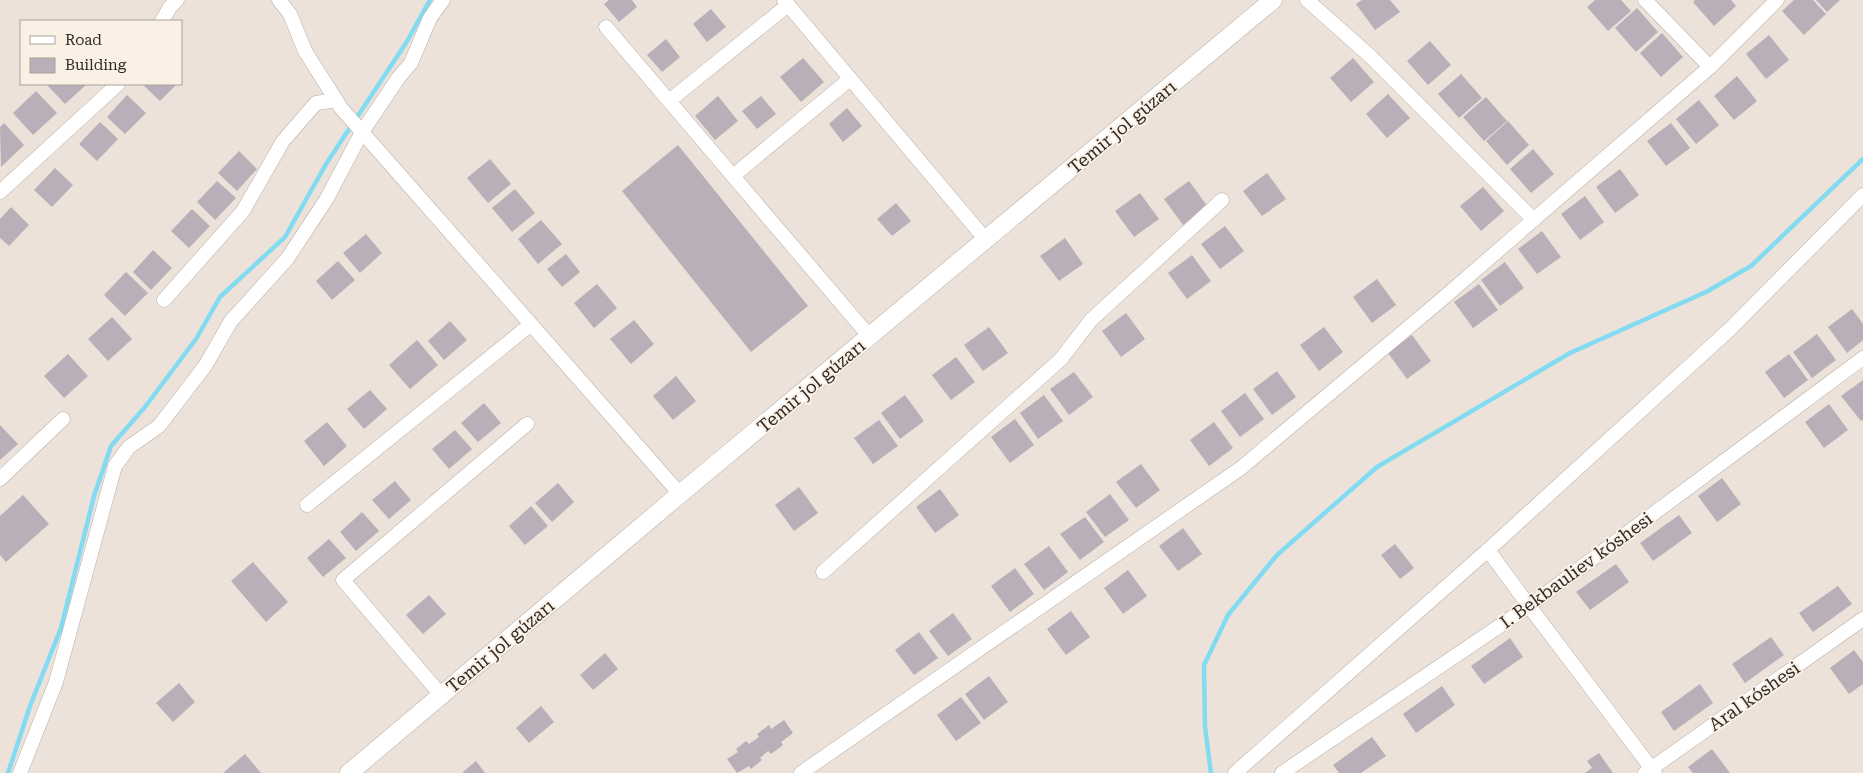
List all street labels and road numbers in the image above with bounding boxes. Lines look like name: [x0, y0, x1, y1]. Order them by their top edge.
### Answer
street label: Temir jol gúzarı: [1064, 76, 1180, 178]
street label: Temir jol gúzarı: [753, 335, 869, 437]
street label: I. Bekbauliev kóshesi: [1496, 507, 1657, 632]
street label: Temir jol gúzarı: [442, 595, 558, 697]
street label: Aral kóshesi: [1705, 657, 1804, 735]

